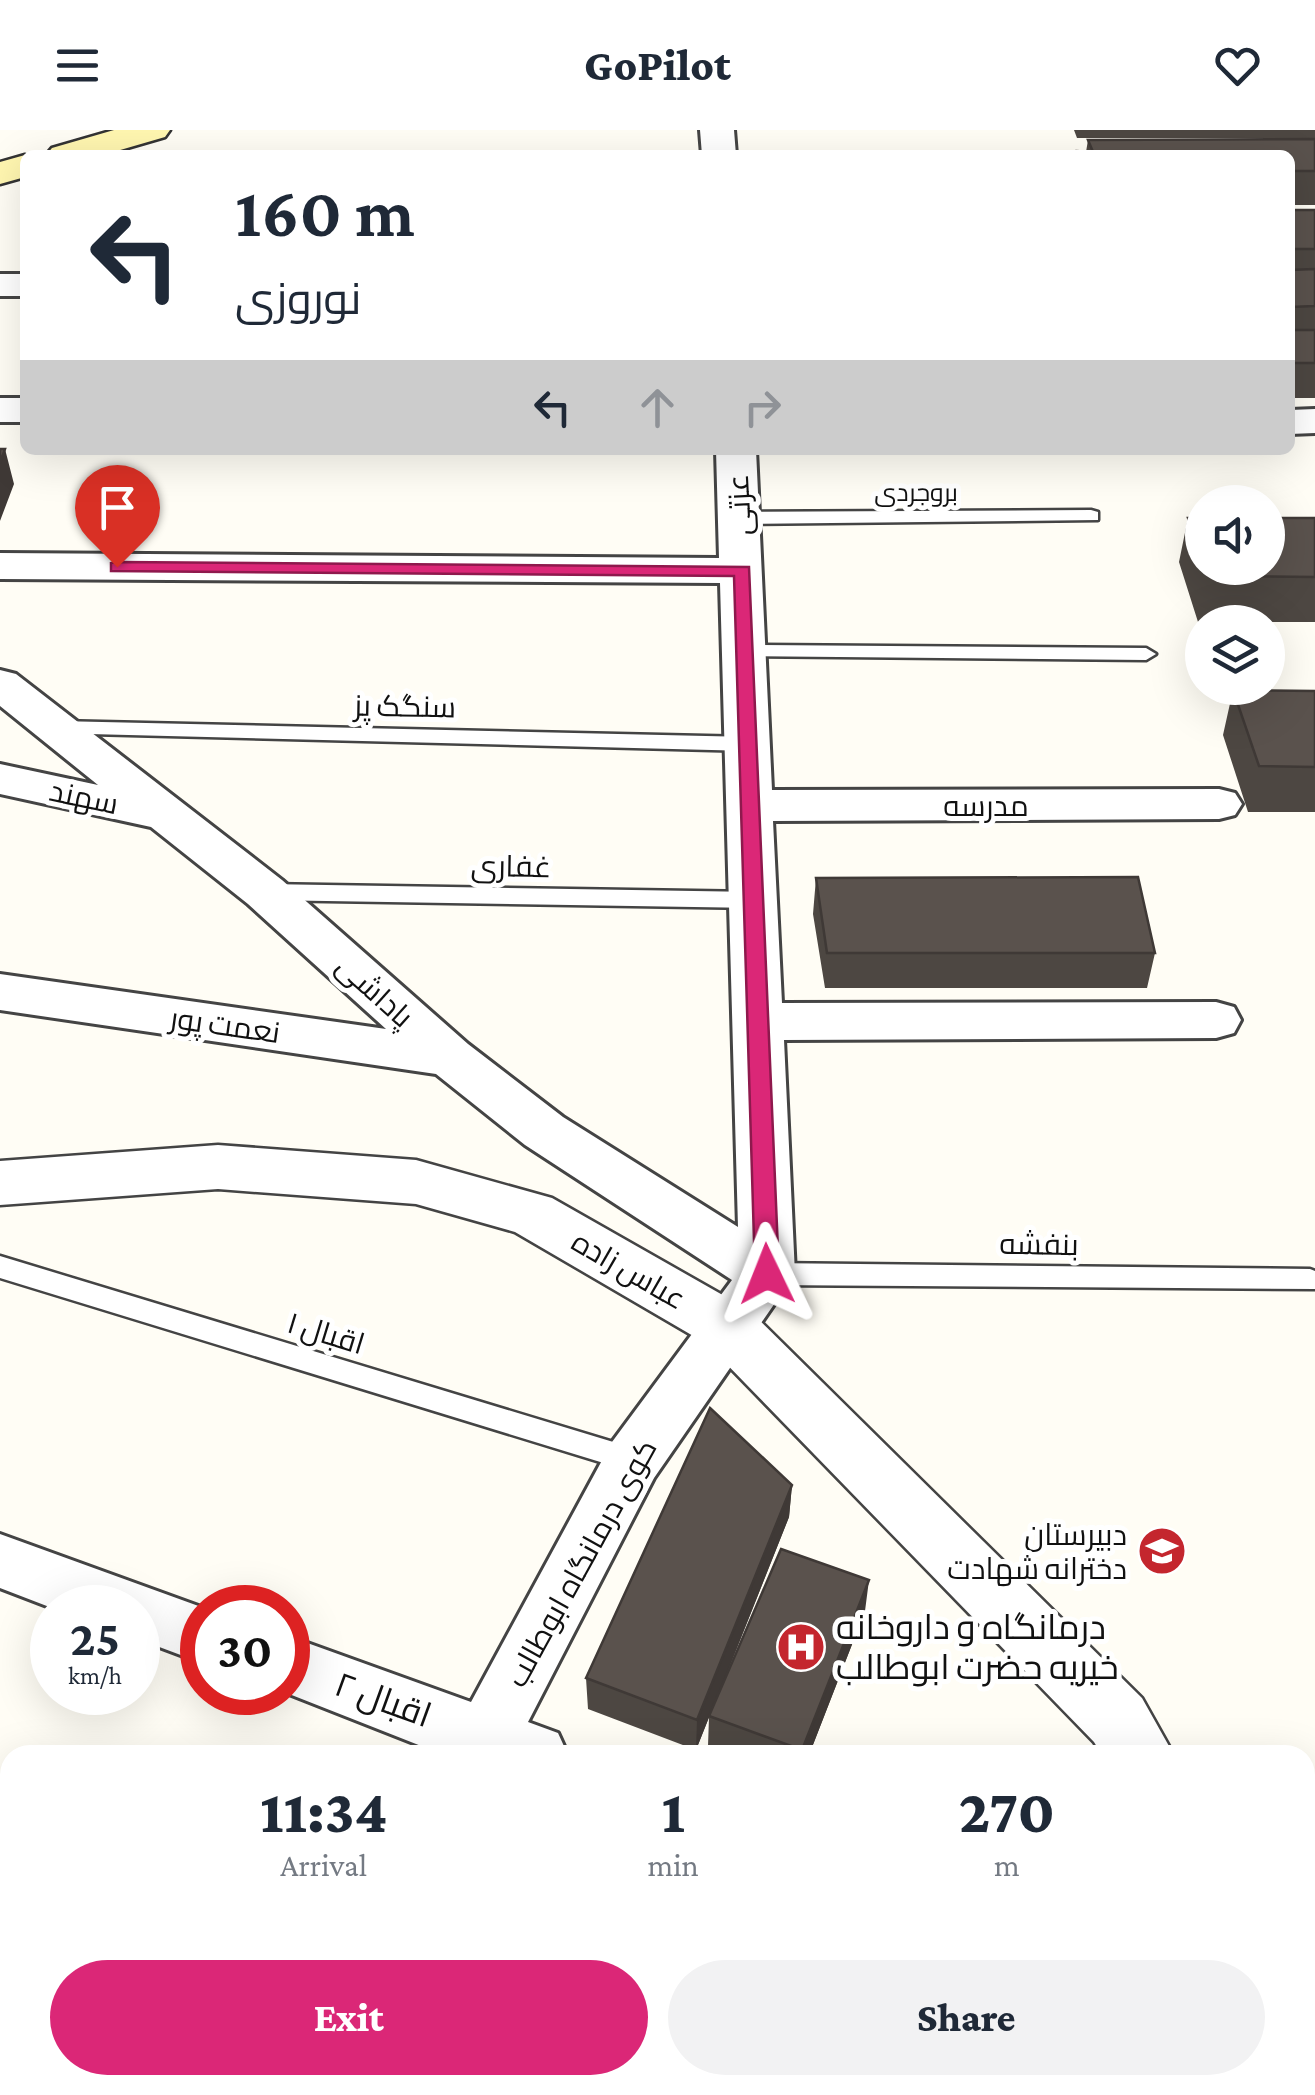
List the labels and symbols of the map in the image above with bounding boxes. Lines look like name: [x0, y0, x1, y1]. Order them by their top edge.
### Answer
pin: [75, 465, 160, 568]
street label: عزتی: [721, 473, 759, 536]
street label: بروجردی: [874, 479, 958, 507]
street label: سنگک پز: [352, 689, 456, 726]
street label: سهند: [46, 774, 121, 822]
street label: مدرسه: [943, 789, 1029, 823]
street label: غفاری: [470, 849, 552, 884]
street label: پاداشی: [328, 948, 420, 1036]
street label: نعمت پور: [165, 1001, 282, 1052]
position arrow: [715, 1222, 819, 1326]
street label: عباس زاده: [565, 1224, 692, 1317]
street label: بنفشه: [999, 1227, 1079, 1261]
street label: اقبال ۱: [283, 1306, 369, 1361]
street label: کوی درمانگاه ابوطالب: [499, 1434, 664, 1693]
place label: دبیرستان دخترانه شهادت: [947, 1518, 1127, 1587]
school or university icon: دبیرستان دخترانه شهادت: [1136, 1525, 1188, 1577]
speed limit sign: 30: [180, 1585, 310, 1715]
place label: درمانگاه و داروخانه خیریه حضرت ابوطالب: [836, 1608, 1119, 1687]
hospital icon: درمانگاه و داروخانه خیریه حضرت ابوطالب: [775, 1621, 827, 1673]
street label: اقبال ۲: [329, 1665, 436, 1736]

